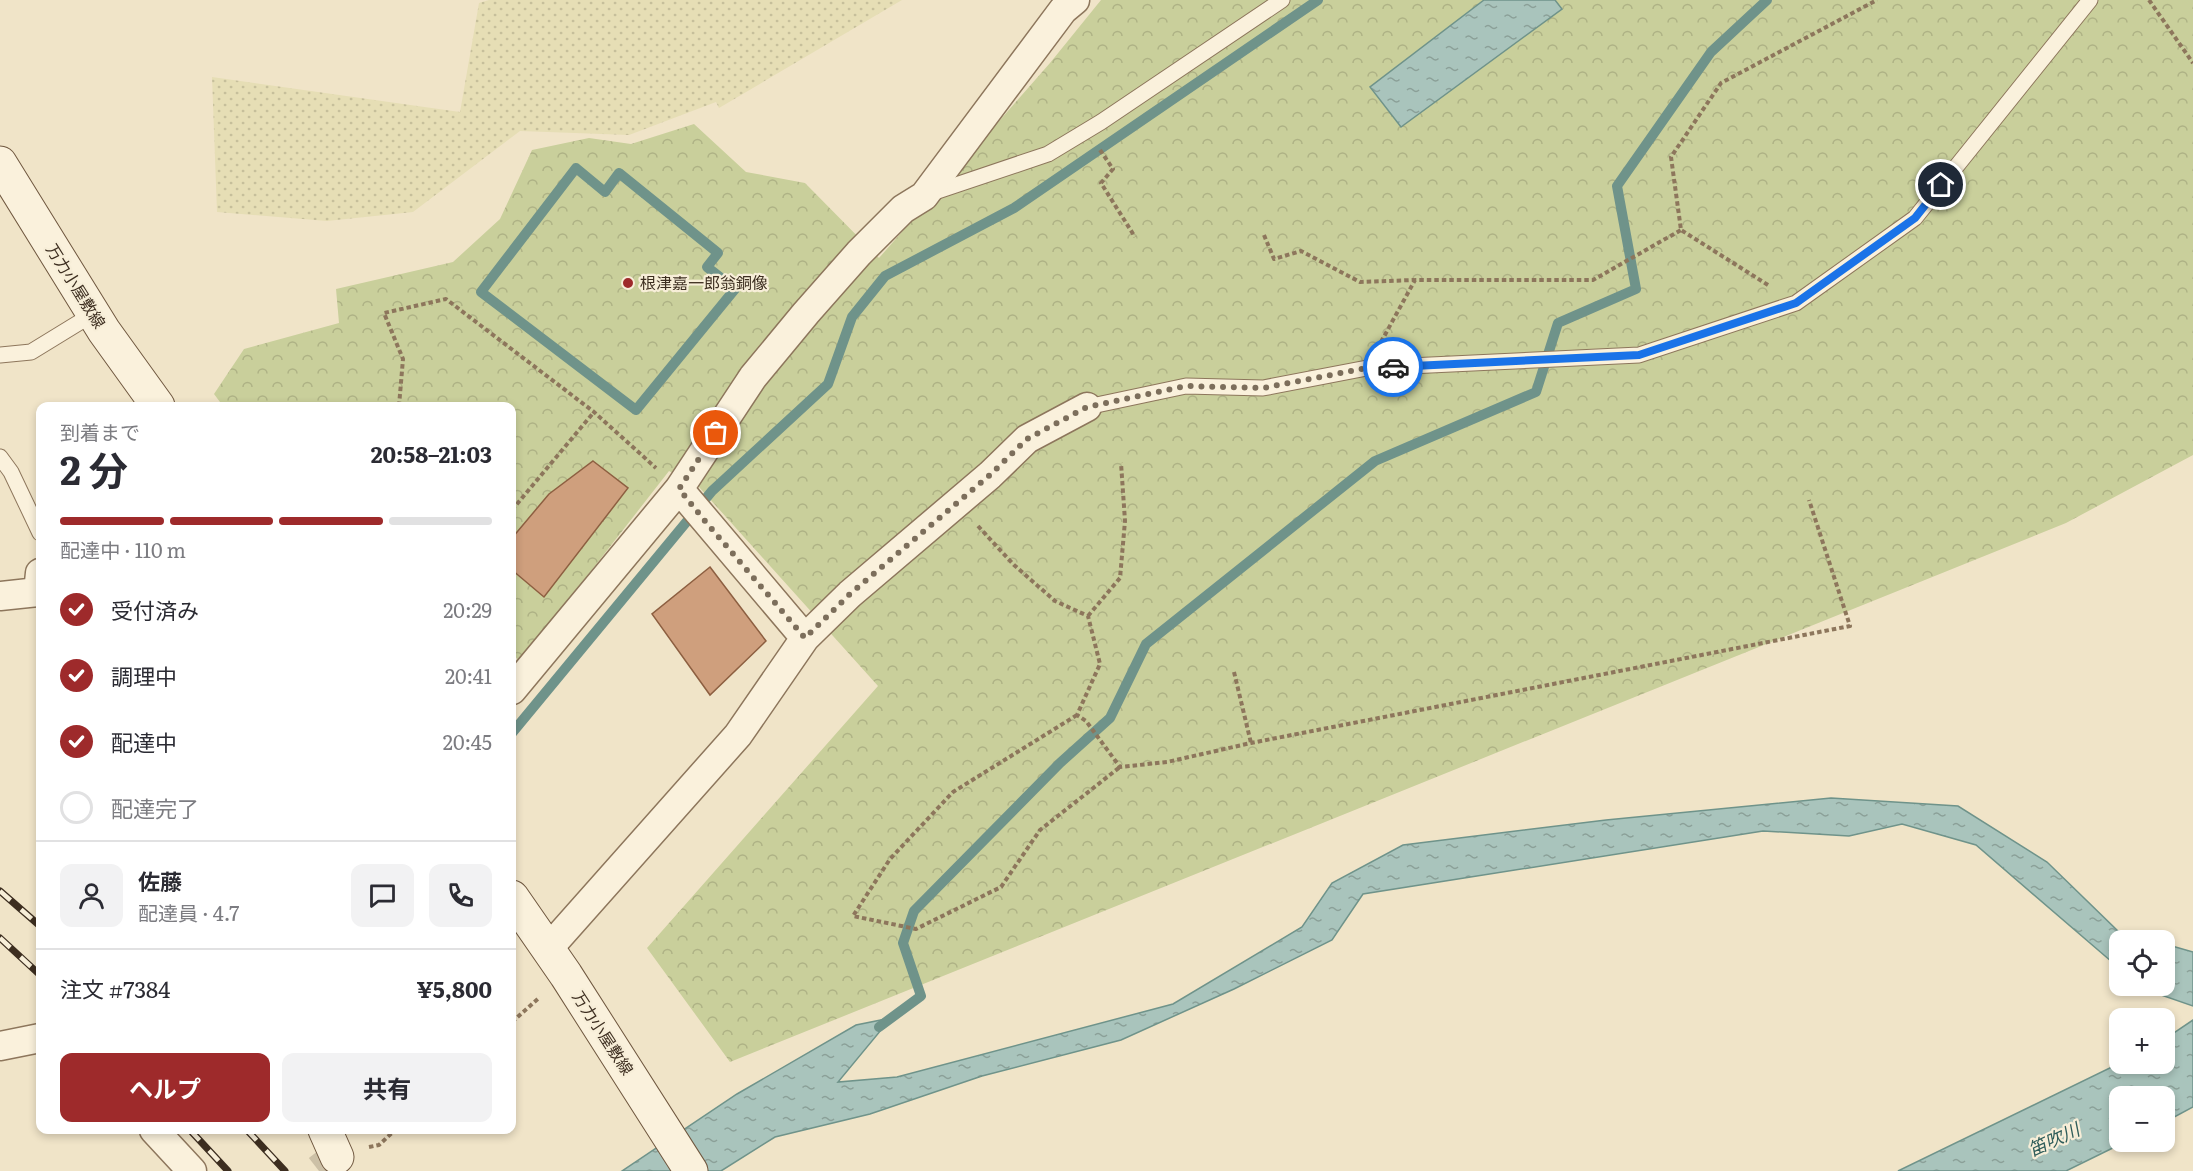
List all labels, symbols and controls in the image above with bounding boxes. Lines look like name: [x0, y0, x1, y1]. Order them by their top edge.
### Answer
pin: [1915, 159, 1966, 210]
icon: home: [1924, 168, 1957, 201]
street label: 万力小屋敷線: [41, 238, 112, 333]
place label: 根津嘉一郎翁銅像: [640, 270, 768, 294]
marker: 根津嘉一郎翁銅像: [621, 276, 635, 290]
courier: [1363, 337, 1423, 397]
icon: car: [1377, 351, 1410, 384]
pin: [690, 407, 741, 458]
text: 到着まで: [60, 416, 140, 446]
icon: bag: [699, 416, 732, 449]
text: 20:58–21:03: [371, 437, 492, 470]
text: 2 分: [60, 439, 128, 497]
text: 配達中 · 110 m: [60, 534, 186, 564]
icon: check: [60, 593, 93, 626]
text: 受付済み: [111, 593, 199, 626]
text: 20:29: [443, 594, 492, 624]
icon: check: [60, 659, 93, 692]
text: 調理中: [111, 659, 177, 692]
text: 20:41: [445, 660, 492, 690]
icon: check: [60, 725, 93, 758]
text: 配達中: [111, 725, 177, 758]
text: 20:45: [443, 726, 492, 756]
text: 配達完了: [111, 791, 199, 824]
button: person: [60, 864, 123, 927]
text: 佐藤: [138, 864, 182, 897]
button: chat: [351, 864, 414, 927]
button: phone: [429, 864, 492, 927]
text: 配達員 · 4.7: [138, 897, 239, 927]
map controls: [2109, 930, 2175, 1152]
button: locate: [2109, 930, 2175, 996]
text: 注文 #7384: [60, 972, 170, 1005]
text: ¥5,800: [416, 972, 492, 1005]
street label: 万力小屋敷線: [568, 986, 640, 1079]
button: +: [2109, 1008, 2175, 1074]
button: ヘルプ: [60, 1053, 270, 1122]
button: 共有: [282, 1053, 492, 1122]
button: −: [2109, 1086, 2175, 1152]
water label: 笛吹川: [2023, 1114, 2085, 1162]

